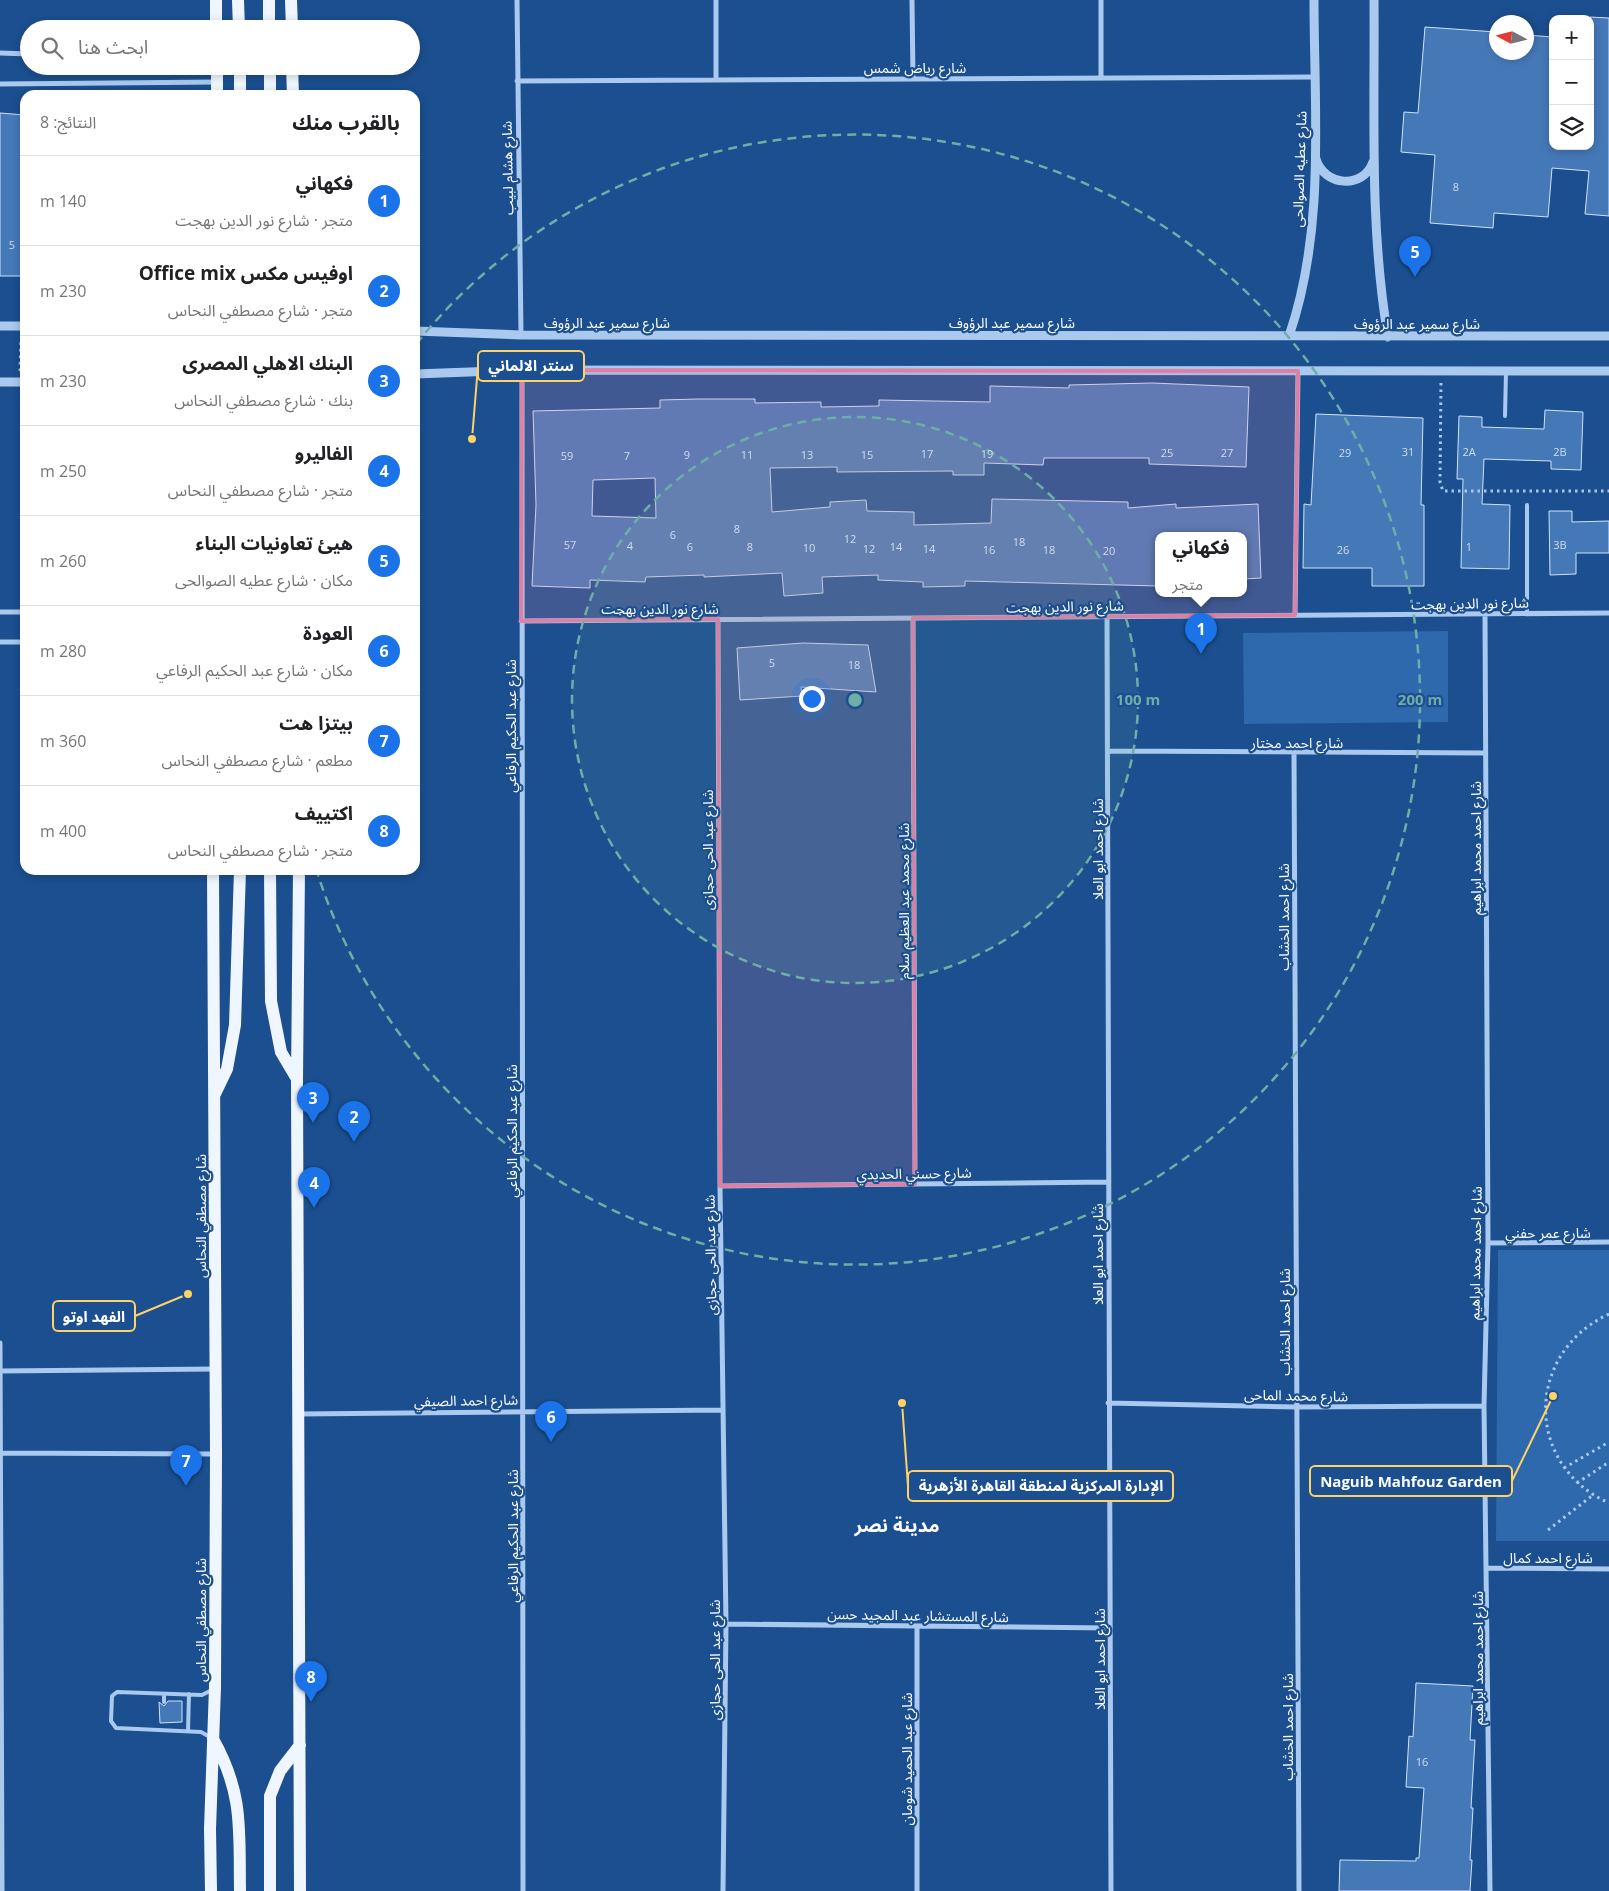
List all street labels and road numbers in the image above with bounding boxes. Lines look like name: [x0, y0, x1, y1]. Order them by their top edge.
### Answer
street label: شارع رياض شمس: [864, 58, 966, 79]
street label: شارع عطيه الصوالحى: [1287, 110, 1313, 228]
street label: شارع هشام لبيب: [497, 121, 519, 215]
street label: شارع سمير عبد الرؤوف: [544, 313, 670, 334]
street label: شارع سمير عبد الرؤوف: [949, 313, 1075, 334]
street label: شارع سمير عبد الرؤوف: [1354, 314, 1480, 335]
street label: شارع نور الدين بهجت: [1411, 592, 1529, 616]
street label: شارع نور الدين بهجت: [1006, 595, 1124, 619]
street label: شارع نور الدين بهجت: [601, 599, 719, 620]
street label: شارع عبد الحكيم الرفاعي: [501, 659, 522, 793]
street label: شارع احمد مختار: [1250, 733, 1343, 754]
street label: شارع احمد محمد ابراهيم: [1466, 781, 1487, 915]
street label: شارع عبد الحى حجازى: [698, 790, 719, 910]
street label: شارع احمد ابو العلا: [1088, 798, 1109, 900]
street label: شارع محمد عبد العظيم سلام: [894, 823, 915, 979]
street label: شارع احمد الخشاب: [1274, 863, 1295, 971]
street label: شارع عبد الحكيم الرفاعي: [502, 1064, 523, 1198]
street label: شارع مصطفي النحاس: [191, 1154, 212, 1278]
street label: شارع حسني الحديدي: [856, 1162, 972, 1186]
street label: شارع احمد محمد ابراهيم: [1464, 1186, 1488, 1320]
street label: شارع عبد الحى حجازى: [699, 1194, 723, 1316]
street label: شارع احمد ابو العلا: [1088, 1203, 1109, 1305]
street label: شارع عمر حفني: [1505, 1223, 1591, 1244]
street label: شارع احمد الخشاب: [1275, 1268, 1296, 1376]
street label: شارع محمد الماحى: [1244, 1385, 1348, 1407]
street label: شارع احمد الصيفي: [414, 1390, 518, 1413]
street label: شارع عبد الحكيم الرفاعي: [503, 1469, 524, 1603]
street label: شارع احمد كمال: [1503, 1548, 1593, 1569]
street label: شارع مصطفي النحاس: [191, 1558, 212, 1682]
street label: شارع احمد محمد ابراهيم: [1468, 1591, 1489, 1725]
street label: شارع عبد الحى حجازى: [705, 1600, 726, 1720]
street label: شارع المستشار عبد المجيد حسن: [827, 1604, 1009, 1628]
street label: شارع احمد ابو العلا: [1090, 1608, 1111, 1710]
street label: شارع احمد الخشاب: [1278, 1673, 1299, 1781]
street label: شارع عبد الحميد شومان: [897, 1693, 918, 1825]

